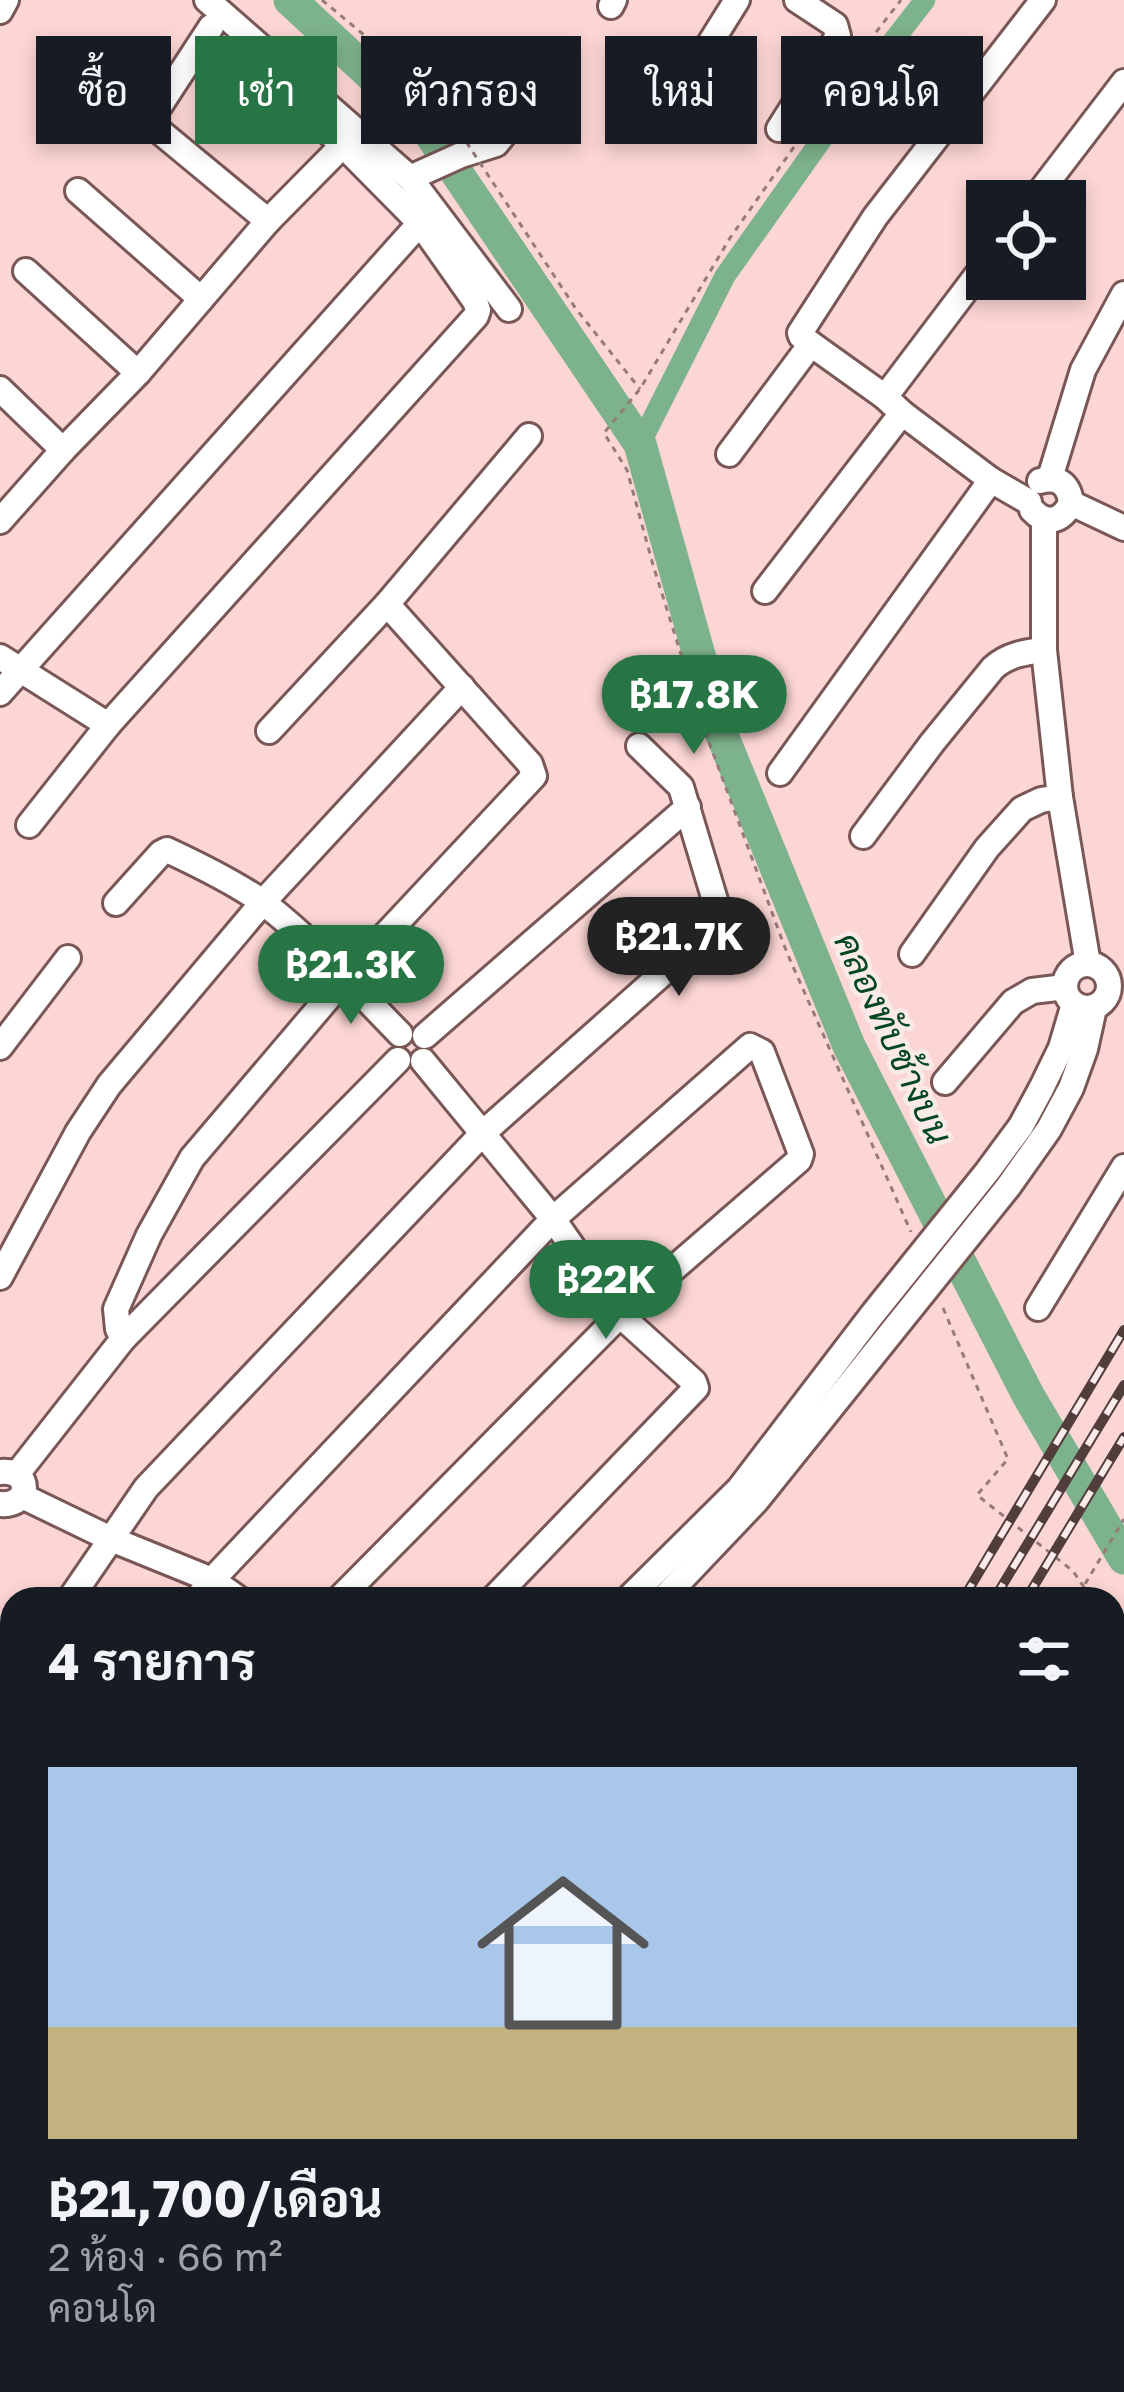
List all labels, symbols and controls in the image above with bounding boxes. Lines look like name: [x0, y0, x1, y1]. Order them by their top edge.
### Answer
chip: ซื้อ: [36, 36, 171, 144]
chip: เช่า: [195, 36, 337, 144]
chip: ตัวกรอง: [361, 36, 581, 144]
chip: ใหม่: [605, 36, 757, 144]
chip: คอนโด: [781, 36, 983, 144]
map controls: [966, 180, 1086, 300]
button: locate: [966, 180, 1086, 300]
pin: ฿17.8K: [596, 655, 792, 757]
text: ฿17.8K: [629, 670, 759, 717]
pin: ฿21.7K: [581, 897, 777, 999]
text: ฿21.7K: [614, 912, 744, 959]
pin: ฿21.3K: [253, 925, 449, 1027]
water label: คลองทับช้างบน: [826, 925, 962, 1151]
text: ฿21.3K: [285, 940, 417, 987]
pin: ฿22K: [535, 1240, 677, 1342]
text: ฿22K: [556, 1255, 656, 1302]
icon: filters: [1011, 1626, 1077, 1692]
text: 4 รายการ: [48, 1630, 256, 1691]
icon: home: [455, 1845, 671, 2061]
text: ฿21,700/เดือน: [48, 2167, 383, 2228]
text: 2 ห้อง · 66 m²: [48, 2233, 282, 2280]
text: คอนโด: [48, 2284, 157, 2331]

